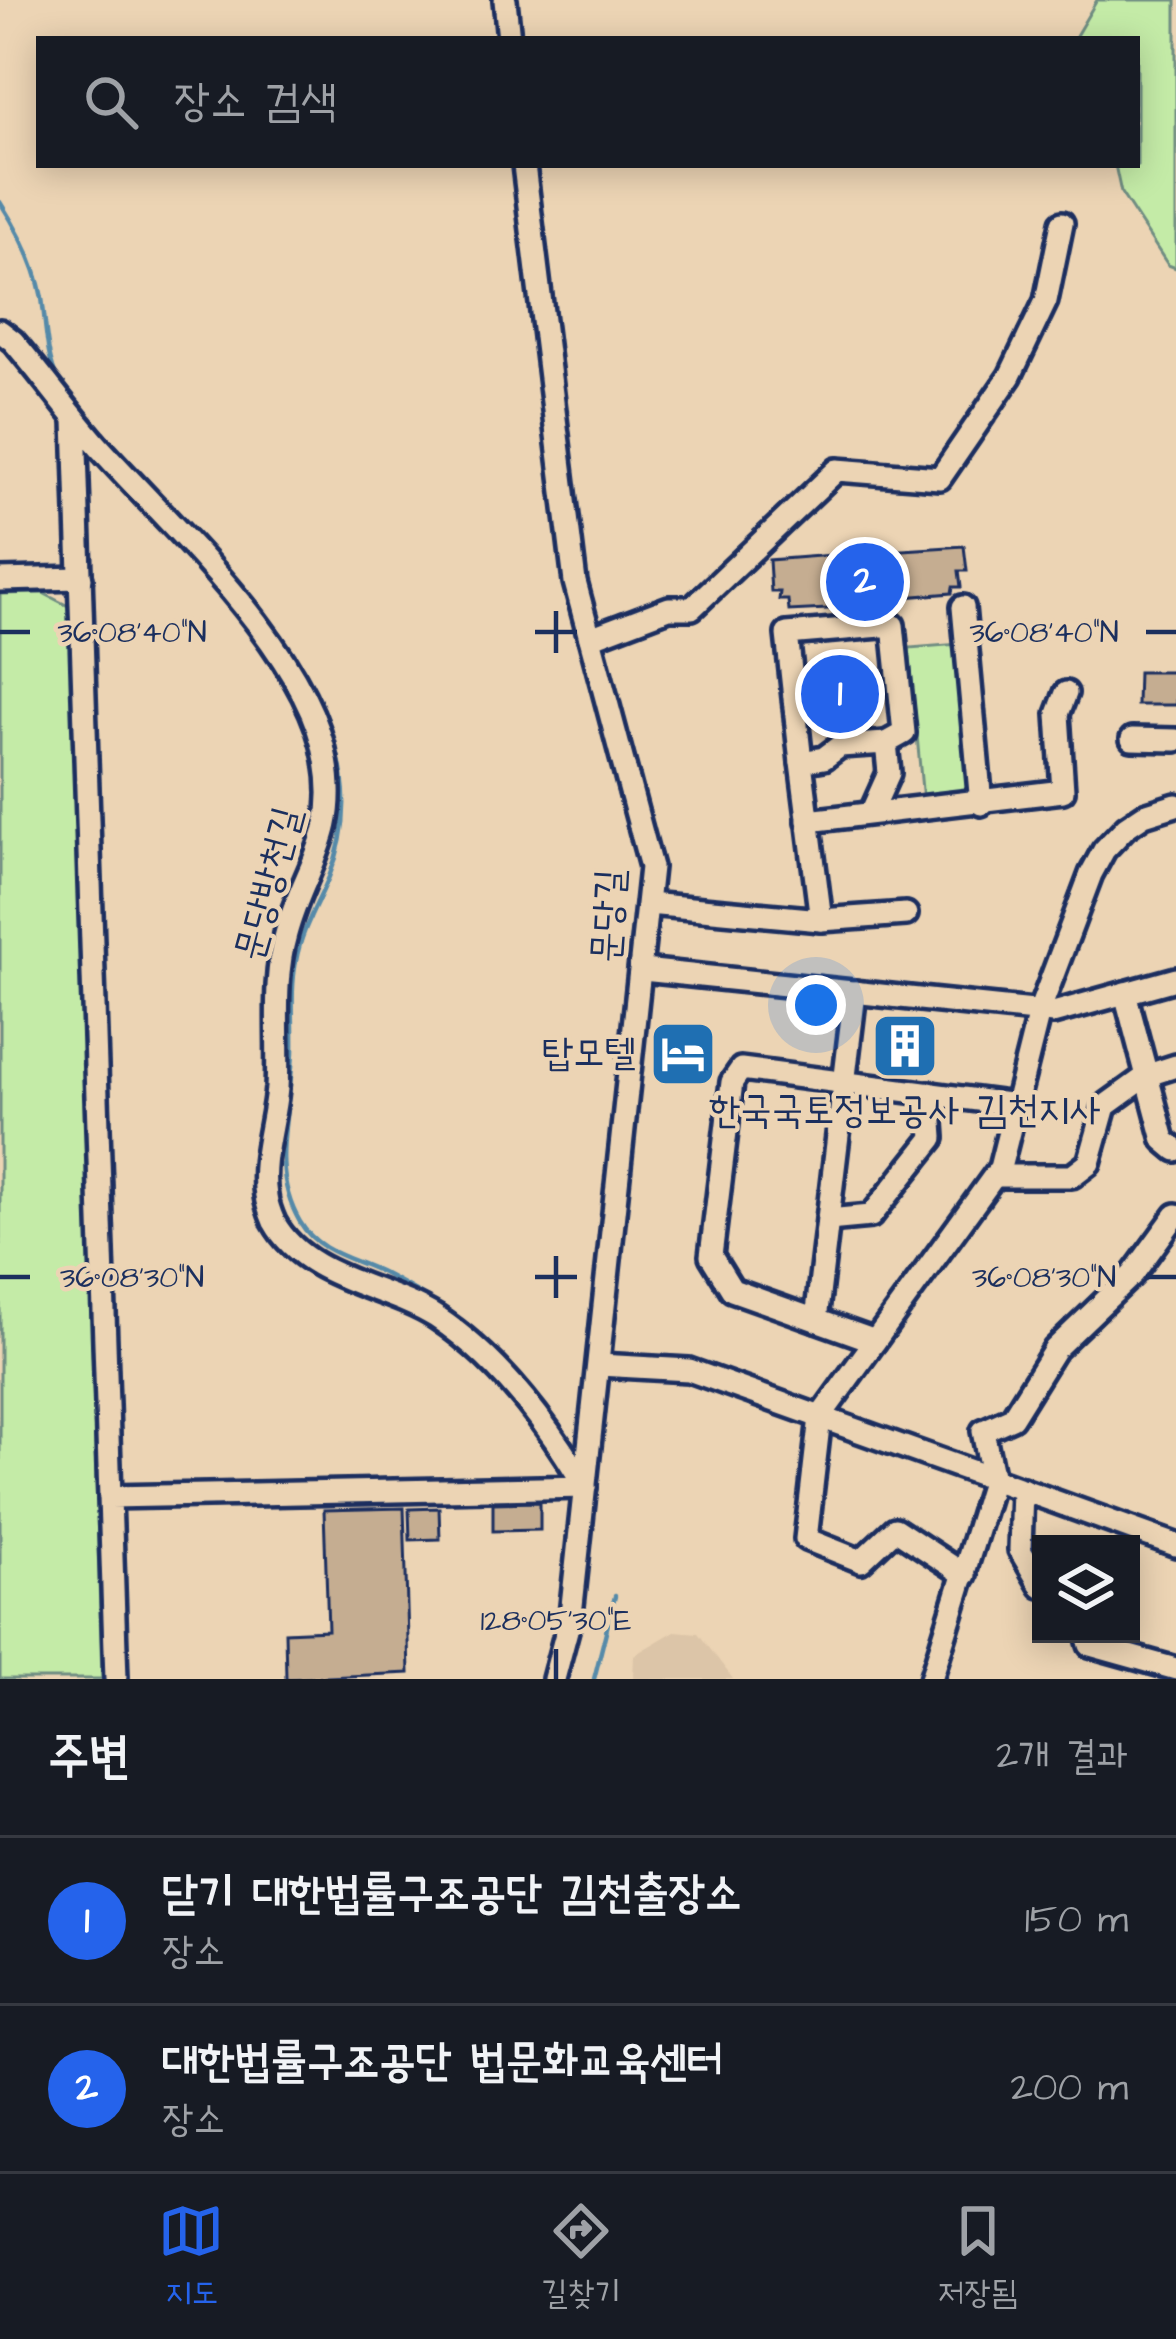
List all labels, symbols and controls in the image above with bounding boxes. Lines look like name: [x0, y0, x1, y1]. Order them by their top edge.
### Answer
search box: [36, 36, 1140, 168]
icon: search: [78, 69, 144, 135]
text: 장소 검색: [174, 71, 337, 133]
pin: 2: [826, 537, 904, 627]
text: 36°08'40"N: [57, 612, 207, 654]
text: 36°08'40"N: [969, 612, 1119, 654]
pin: 1: [801, 649, 879, 739]
street label: 문당방천길: [223, 801, 315, 967]
street label: 문당길: [580, 868, 638, 964]
your location: [786, 975, 846, 1035]
building icon: 한국국토정보공사 김천지사: [870, 1011, 940, 1081]
hotel icon: 탑모텔: [648, 1019, 718, 1089]
place label: 탑모텔: [542, 1027, 636, 1081]
place label: 한국국토정보공사 김천지사: [709, 1084, 1101, 1138]
text: 36°08'30"N: [60, 1257, 204, 1299]
text: 36°08'30"N: [972, 1257, 1116, 1299]
map controls: [1032, 1535, 1140, 1643]
button: layers: [1032, 1535, 1140, 1643]
text: 128°05'30"E: [480, 1600, 632, 1642]
text: 주변: [48, 1722, 130, 1793]
text: 2개 결과: [996, 1730, 1128, 1784]
text: 닫기 대한법률구조공단 김천출장소: [162, 1863, 741, 1925]
text: 1: [85, 1894, 90, 1948]
text: 150 m: [1025, 1894, 1128, 1948]
text: 장소: [162, 1925, 225, 1979]
text: 대한법률구조공단 법문화교육센터: [162, 2031, 723, 2093]
text: 2: [76, 2062, 98, 2116]
text: 200 m: [1011, 2062, 1128, 2116]
text: 장소: [162, 2093, 225, 2147]
tab: 지도: [158, 2198, 224, 2316]
tab: 길찾기: [541, 2198, 621, 2316]
tab: 저장됨: [938, 2198, 1018, 2316]

